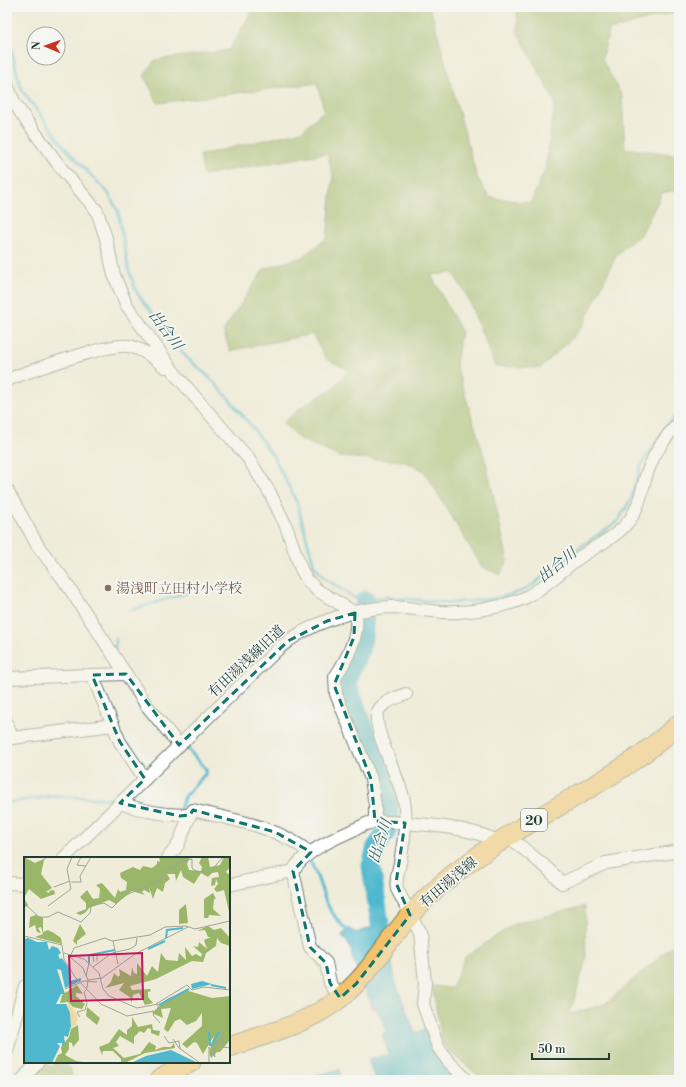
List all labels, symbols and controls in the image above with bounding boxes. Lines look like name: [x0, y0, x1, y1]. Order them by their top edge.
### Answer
north arrow: [26, 26, 66, 66]
text: N: [30, 41, 44, 50]
water label: 出合川: [144, 307, 188, 356]
water label: 出合川: [534, 543, 582, 587]
place label: 湯浅町立田村小学校: [116, 580, 242, 598]
marker: 湯浅町立田村小学校: [103, 583, 113, 593]
street label: 有田湯浅線旧道: [205, 622, 289, 702]
road number: 20: [521, 809, 547, 831]
water label: 出合川: [364, 815, 397, 865]
street label: 有田湯浅線: [416, 853, 481, 912]
inset map: [24, 857, 230, 1063]
scale bar: [532, 1035, 609, 1061]
text: 50 m: [538, 1042, 566, 1057]

